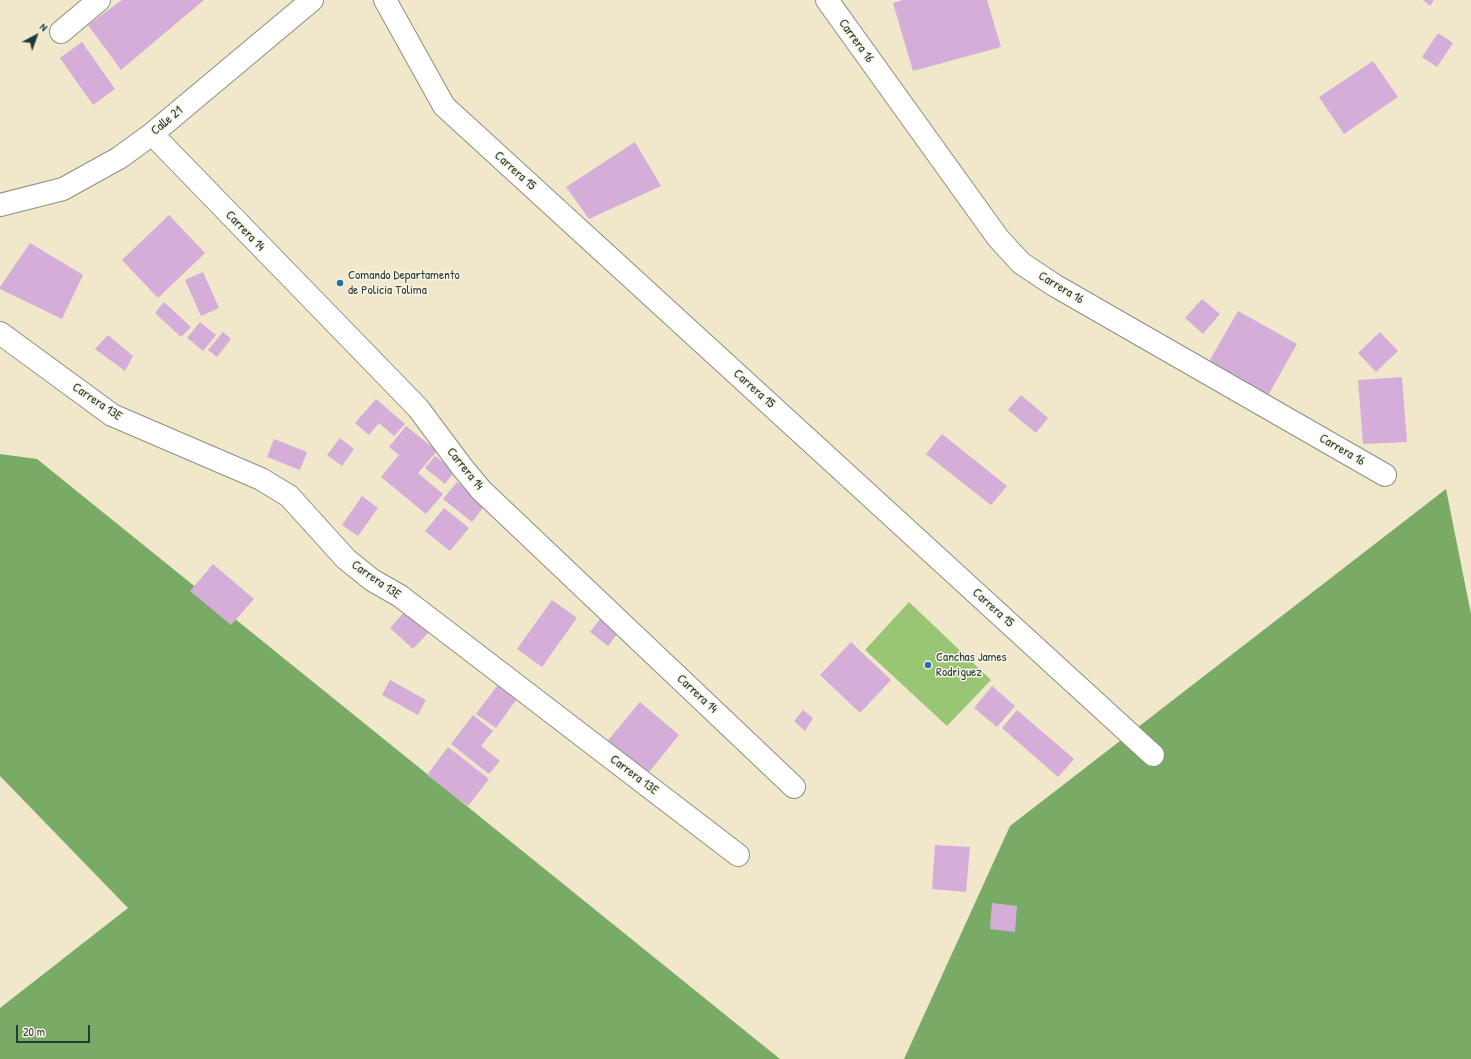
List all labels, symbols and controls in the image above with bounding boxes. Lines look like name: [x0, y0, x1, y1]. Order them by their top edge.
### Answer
north arrow: [16, 16, 56, 56]
street label: Carrera 16: [835, 16, 877, 66]
text: N: [37, 20, 51, 34]
street label: Calle 21: [148, 103, 186, 139]
street label: Carrera 15: [491, 148, 539, 194]
street label: Carrera 14: [222, 208, 268, 254]
place label: Comando Departamento de Policia Tolima: [348, 268, 460, 299]
street label: Carrera 16: [1035, 268, 1087, 308]
marker: Comando Departamento de Policia Tolima: [335, 278, 345, 288]
street label: Carrera 15: [730, 366, 778, 412]
street label: Carrera 13E: [69, 380, 125, 424]
street label: Carrera 16: [1316, 431, 1368, 469]
street label: Carrera 14: [443, 445, 487, 493]
street label: Carrera 13E: [348, 557, 404, 603]
street label: Carrera 15: [969, 585, 1017, 631]
place label: Canchas James Rodriguez: [936, 650, 1007, 681]
marker: Canchas James Rodriguez: [923, 660, 933, 670]
street label: Carrera 14: [673, 671, 721, 717]
street label: Carrera 13E: [607, 752, 661, 798]
scale bar: [18, 1017, 92, 1043]
text: 20 m: [23, 1023, 45, 1040]

